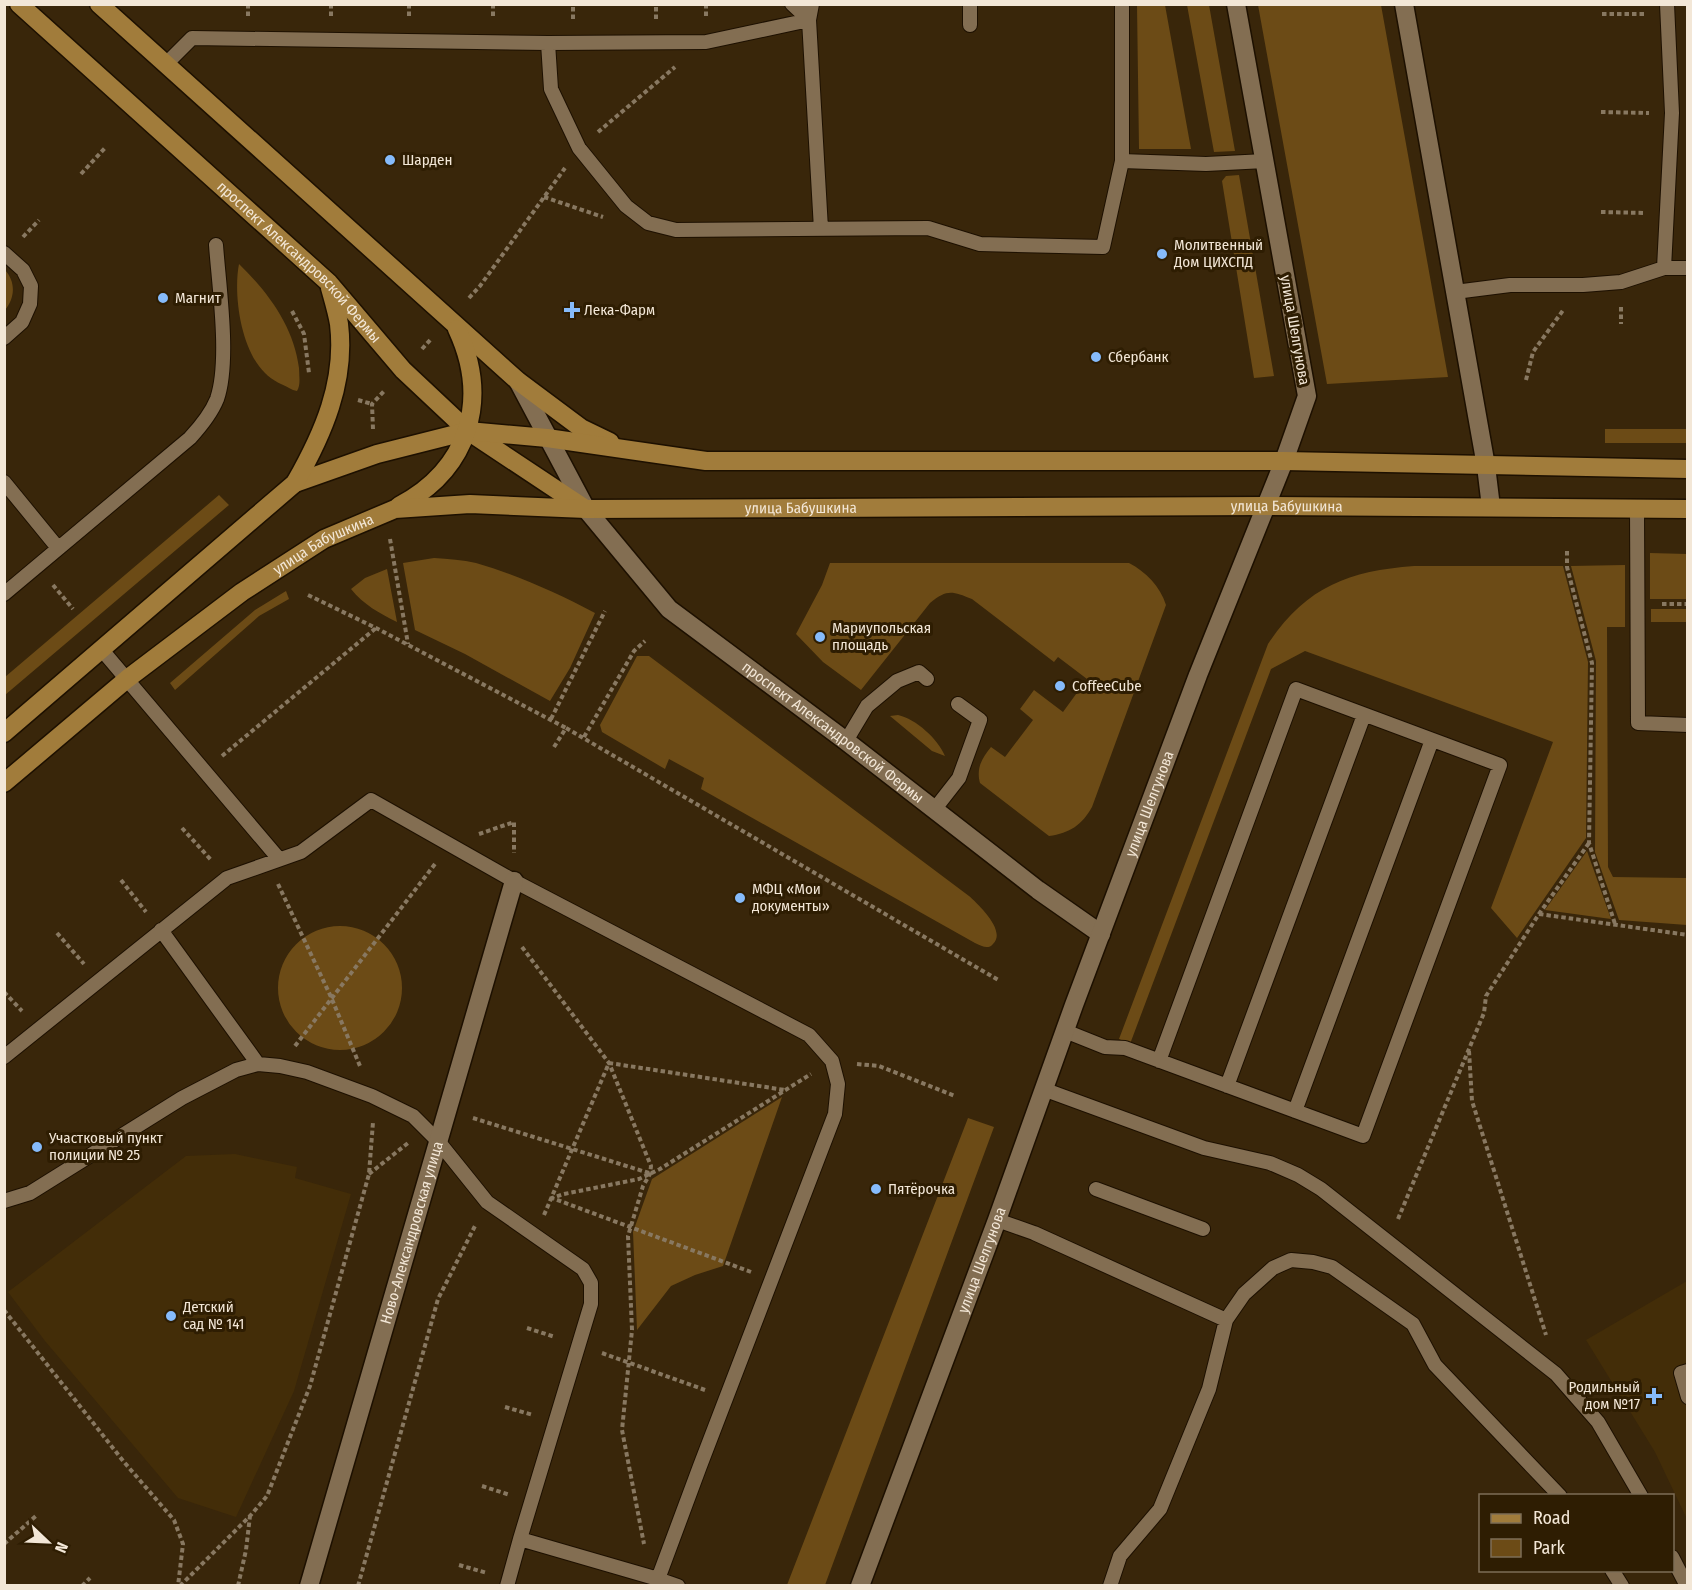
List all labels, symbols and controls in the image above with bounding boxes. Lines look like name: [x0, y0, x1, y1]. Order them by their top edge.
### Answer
place label: Шарден: [402, 151, 452, 169]
marker: Шарден: [383, 153, 397, 167]
street label: проспект Александровской Фермы: [213, 178, 385, 346]
place label: Молитвенный Дом ЦИХСПД: [1173, 236, 1263, 271]
marker: Молитвенный Дом ЦИХСПД: [1155, 247, 1169, 261]
street label: улица Шелгунова: [1276, 274, 1314, 386]
place label: Магнит: [175, 289, 222, 307]
marker: Магнит: [156, 291, 170, 305]
place label: Лека-Фарм: [584, 301, 655, 319]
marker: Лека-Фарм: [565, 303, 579, 317]
place label: Сбербанк: [1108, 348, 1169, 366]
marker: Сбербанк: [1089, 350, 1103, 364]
street label: улица Бабушкина: [1231, 497, 1343, 516]
street label: улица Бабушкина: [745, 499, 857, 517]
street label: улица Бабушкина: [270, 510, 376, 579]
place label: Мариупольская площадь: [832, 619, 931, 654]
marker: Мариупольская площадь: [813, 630, 827, 644]
street label: проспект Александровской Фермы: [739, 658, 927, 807]
place label: CoffeeCube: [1072, 677, 1142, 695]
marker: CoffeeCube: [1053, 679, 1067, 693]
street label: улица Шелгунова: [1121, 748, 1178, 859]
place label: МФЦ «Мои документы»: [752, 880, 830, 915]
marker: МФЦ «Мои документы»: [733, 891, 747, 905]
place label: Участковый пункт полиции № 25: [48, 1129, 164, 1164]
street label: Ново-Александровская улица: [377, 1139, 447, 1326]
marker: Участковый пункт полиции № 25: [30, 1140, 44, 1154]
place label: Пятёрочка: [888, 1180, 955, 1198]
marker: Пятёрочка: [869, 1182, 883, 1196]
street label: улица Шелгунова: [954, 1205, 1010, 1316]
place label: Детский сад № 141: [182, 1298, 244, 1333]
marker: Детский сад № 141: [164, 1309, 178, 1323]
place label: Родильный дом №17: [1569, 1378, 1640, 1413]
marker: Родильный дом №17: [1645, 1387, 1663, 1405]
legend: [1479, 1494, 1674, 1572]
text: Road: [1533, 1507, 1570, 1529]
north arrow: [18, 1512, 78, 1572]
text: Park: [1533, 1537, 1566, 1559]
text: N: [51, 1540, 72, 1556]

